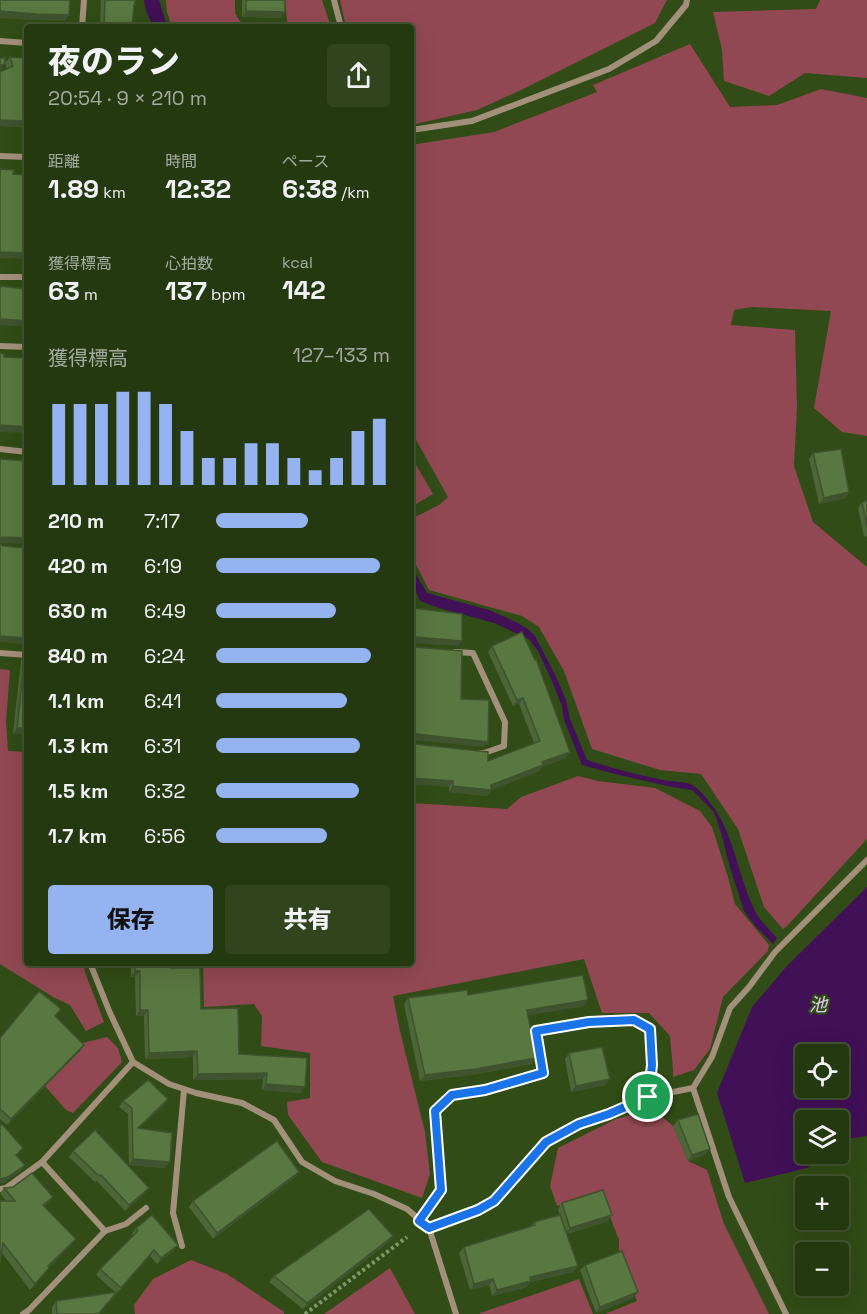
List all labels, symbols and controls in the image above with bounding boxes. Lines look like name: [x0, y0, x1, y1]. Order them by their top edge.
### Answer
text: 夜のラン: [48, 41, 180, 83]
button: share: [327, 44, 390, 107]
text: 20:54 · 9 × 210 m: [48, 85, 207, 111]
text: 距離: [48, 151, 80, 172]
text: 時間: [165, 151, 197, 172]
text: ペース: [282, 151, 329, 172]
text: 1.89: [48, 172, 99, 206]
text: 12:32: [165, 172, 231, 206]
text: 6:38: [282, 172, 337, 206]
text: km: [99, 182, 126, 203]
text: /km: [337, 182, 370, 203]
text: kcal: [282, 252, 313, 273]
text: 獲得標高: [48, 253, 112, 274]
text: 心拍数: [165, 253, 213, 274]
text: 142: [282, 273, 326, 307]
text: 63: [48, 274, 80, 308]
text: 137: [165, 274, 207, 308]
text: m: [80, 284, 98, 305]
text: bpm: [207, 284, 245, 305]
text: 127–133 m: [293, 342, 390, 368]
text: 獲得標高: [48, 345, 128, 371]
text: 210 m: [48, 508, 104, 534]
text: 7:17: [144, 508, 180, 534]
text: 420 m: [48, 553, 108, 579]
text: 6:19: [144, 553, 182, 579]
text: 630 m: [48, 598, 108, 624]
text: 6:49: [144, 598, 186, 624]
text: 840 m: [48, 643, 108, 669]
text: 6:24: [144, 643, 185, 669]
text: 1.1 km: [48, 688, 104, 714]
text: 6:41: [144, 688, 182, 714]
text: 1.3 km: [48, 733, 109, 759]
text: 6:31: [144, 733, 181, 759]
text: 1.5 km: [48, 778, 108, 804]
text: 6:32: [144, 778, 185, 804]
text: 1.7 km: [48, 823, 107, 849]
text: 6:56: [144, 823, 186, 849]
button: 保存: [48, 885, 213, 954]
button: 共有: [225, 885, 390, 954]
water label: 池: [809, 993, 829, 1016]
map controls: [795, 1044, 849, 1296]
button: locate: [795, 1044, 849, 1098]
pin: [622, 1071, 673, 1122]
icon: arrive: [631, 1080, 664, 1113]
button: layers: [795, 1110, 849, 1164]
button: +: [795, 1176, 849, 1230]
button: −: [795, 1242, 849, 1296]

